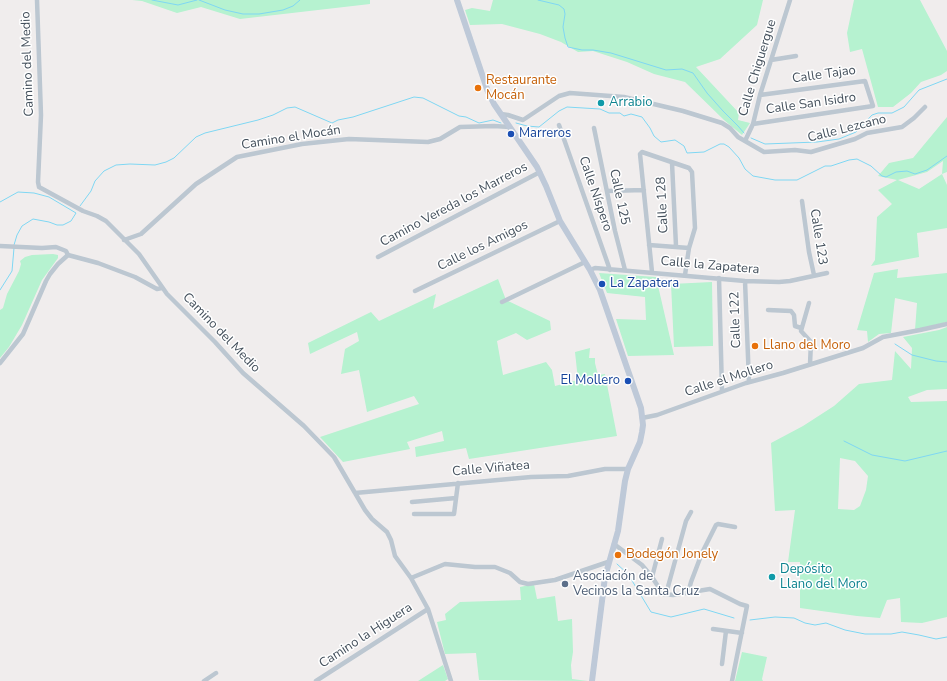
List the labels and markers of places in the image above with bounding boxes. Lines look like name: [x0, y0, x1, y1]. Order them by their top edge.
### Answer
place label: Restaurante Mocán: [486, 73, 557, 104]
marker: Restaurante Mocán: [473, 83, 483, 93]
place label: Arrabio: [609, 95, 652, 111]
marker: Arrabio: [596, 98, 606, 108]
place label: Marreros: [519, 126, 571, 142]
marker: Marreros: [506, 129, 516, 139]
place label: La Zapatera: [610, 276, 679, 292]
marker: La Zapatera: [597, 279, 607, 289]
place label: Llano del Moro: [763, 338, 851, 354]
marker: Llano del Moro: [750, 341, 760, 351]
place label: El Mollero: [561, 373, 620, 389]
marker: El Mollero: [623, 376, 633, 386]
place label: Bodegón Jonely: [626, 547, 718, 563]
marker: Bodegón Jonely: [613, 550, 623, 560]
place label: Depósito Llano del Moro: [780, 562, 868, 593]
place label: Asociación de Vecinos la Santa Cruz: [573, 569, 699, 600]
marker: Depósito Llano del Moro: [767, 572, 777, 582]
marker: Asociación de Vecinos la Santa Cruz: [560, 579, 570, 589]

